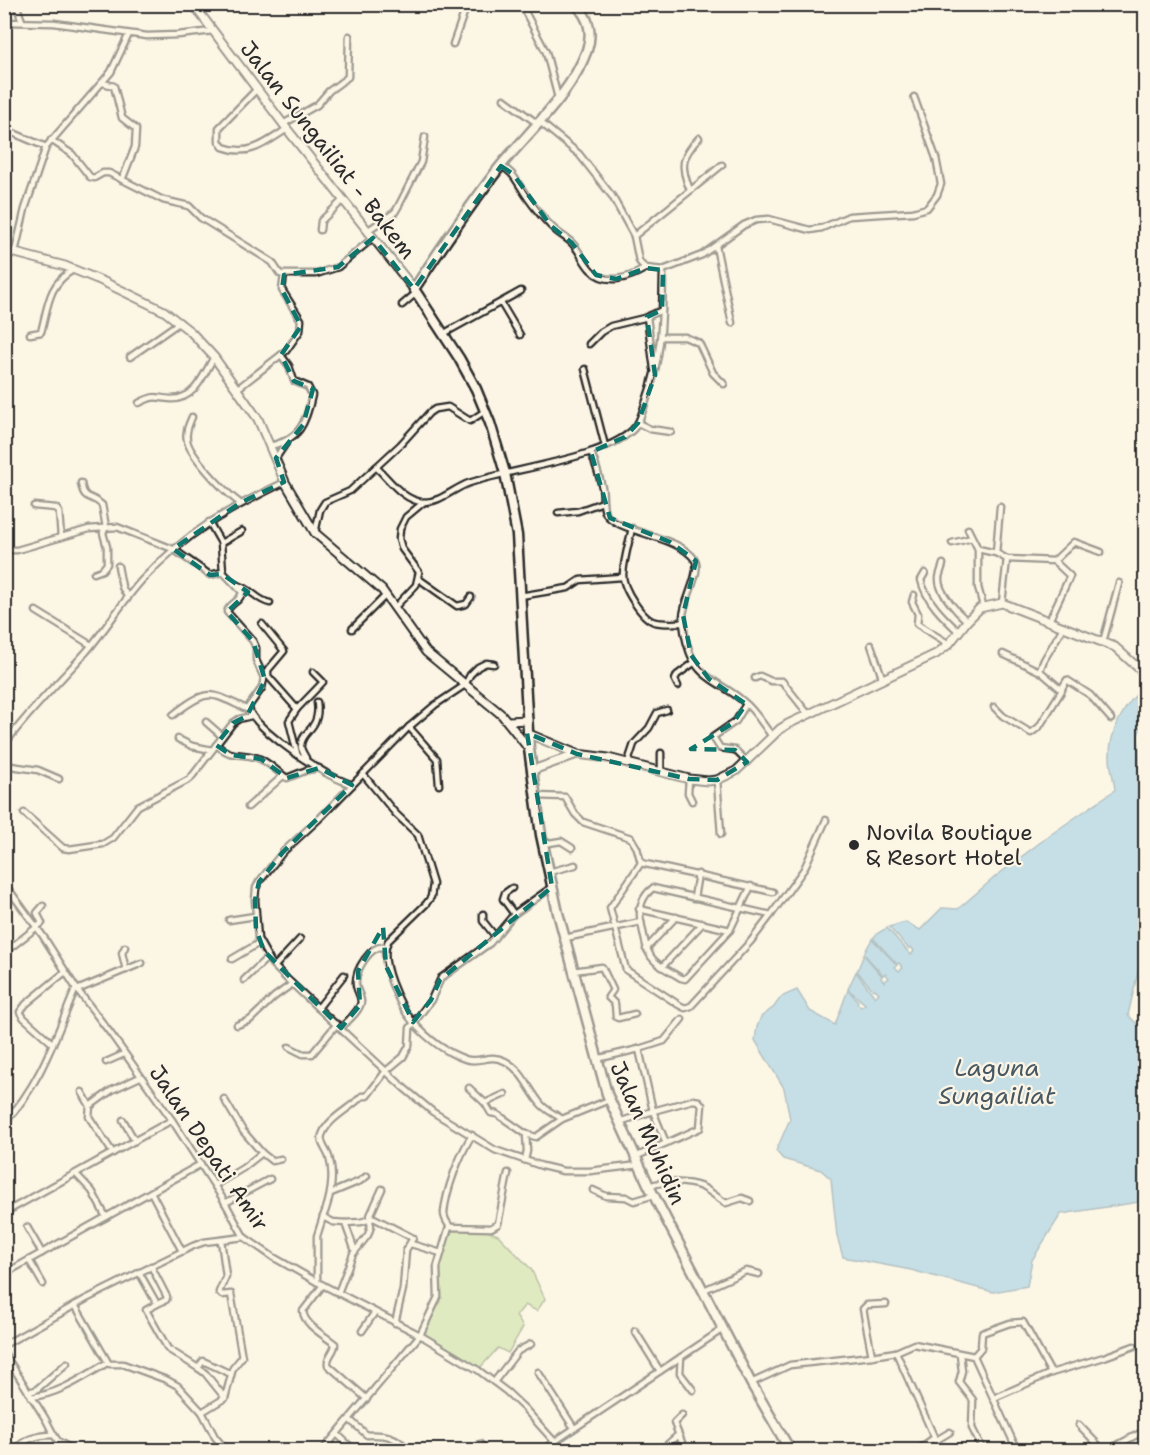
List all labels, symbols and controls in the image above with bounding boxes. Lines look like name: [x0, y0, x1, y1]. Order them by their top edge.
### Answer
street label: Jalan Sungailiat - Bakem: [234, 35, 422, 265]
place label: Novila Boutique & Resort Hotel: [866, 818, 1033, 872]
marker: Novila Boutique & Resort Hotel: [847, 838, 861, 852]
water label: Laguna Sungailiat: [938, 1052, 1056, 1112]
street label: Jalan Muhidin: [603, 1057, 693, 1209]
street label: Jalan Depati Amir: [143, 1060, 275, 1236]

